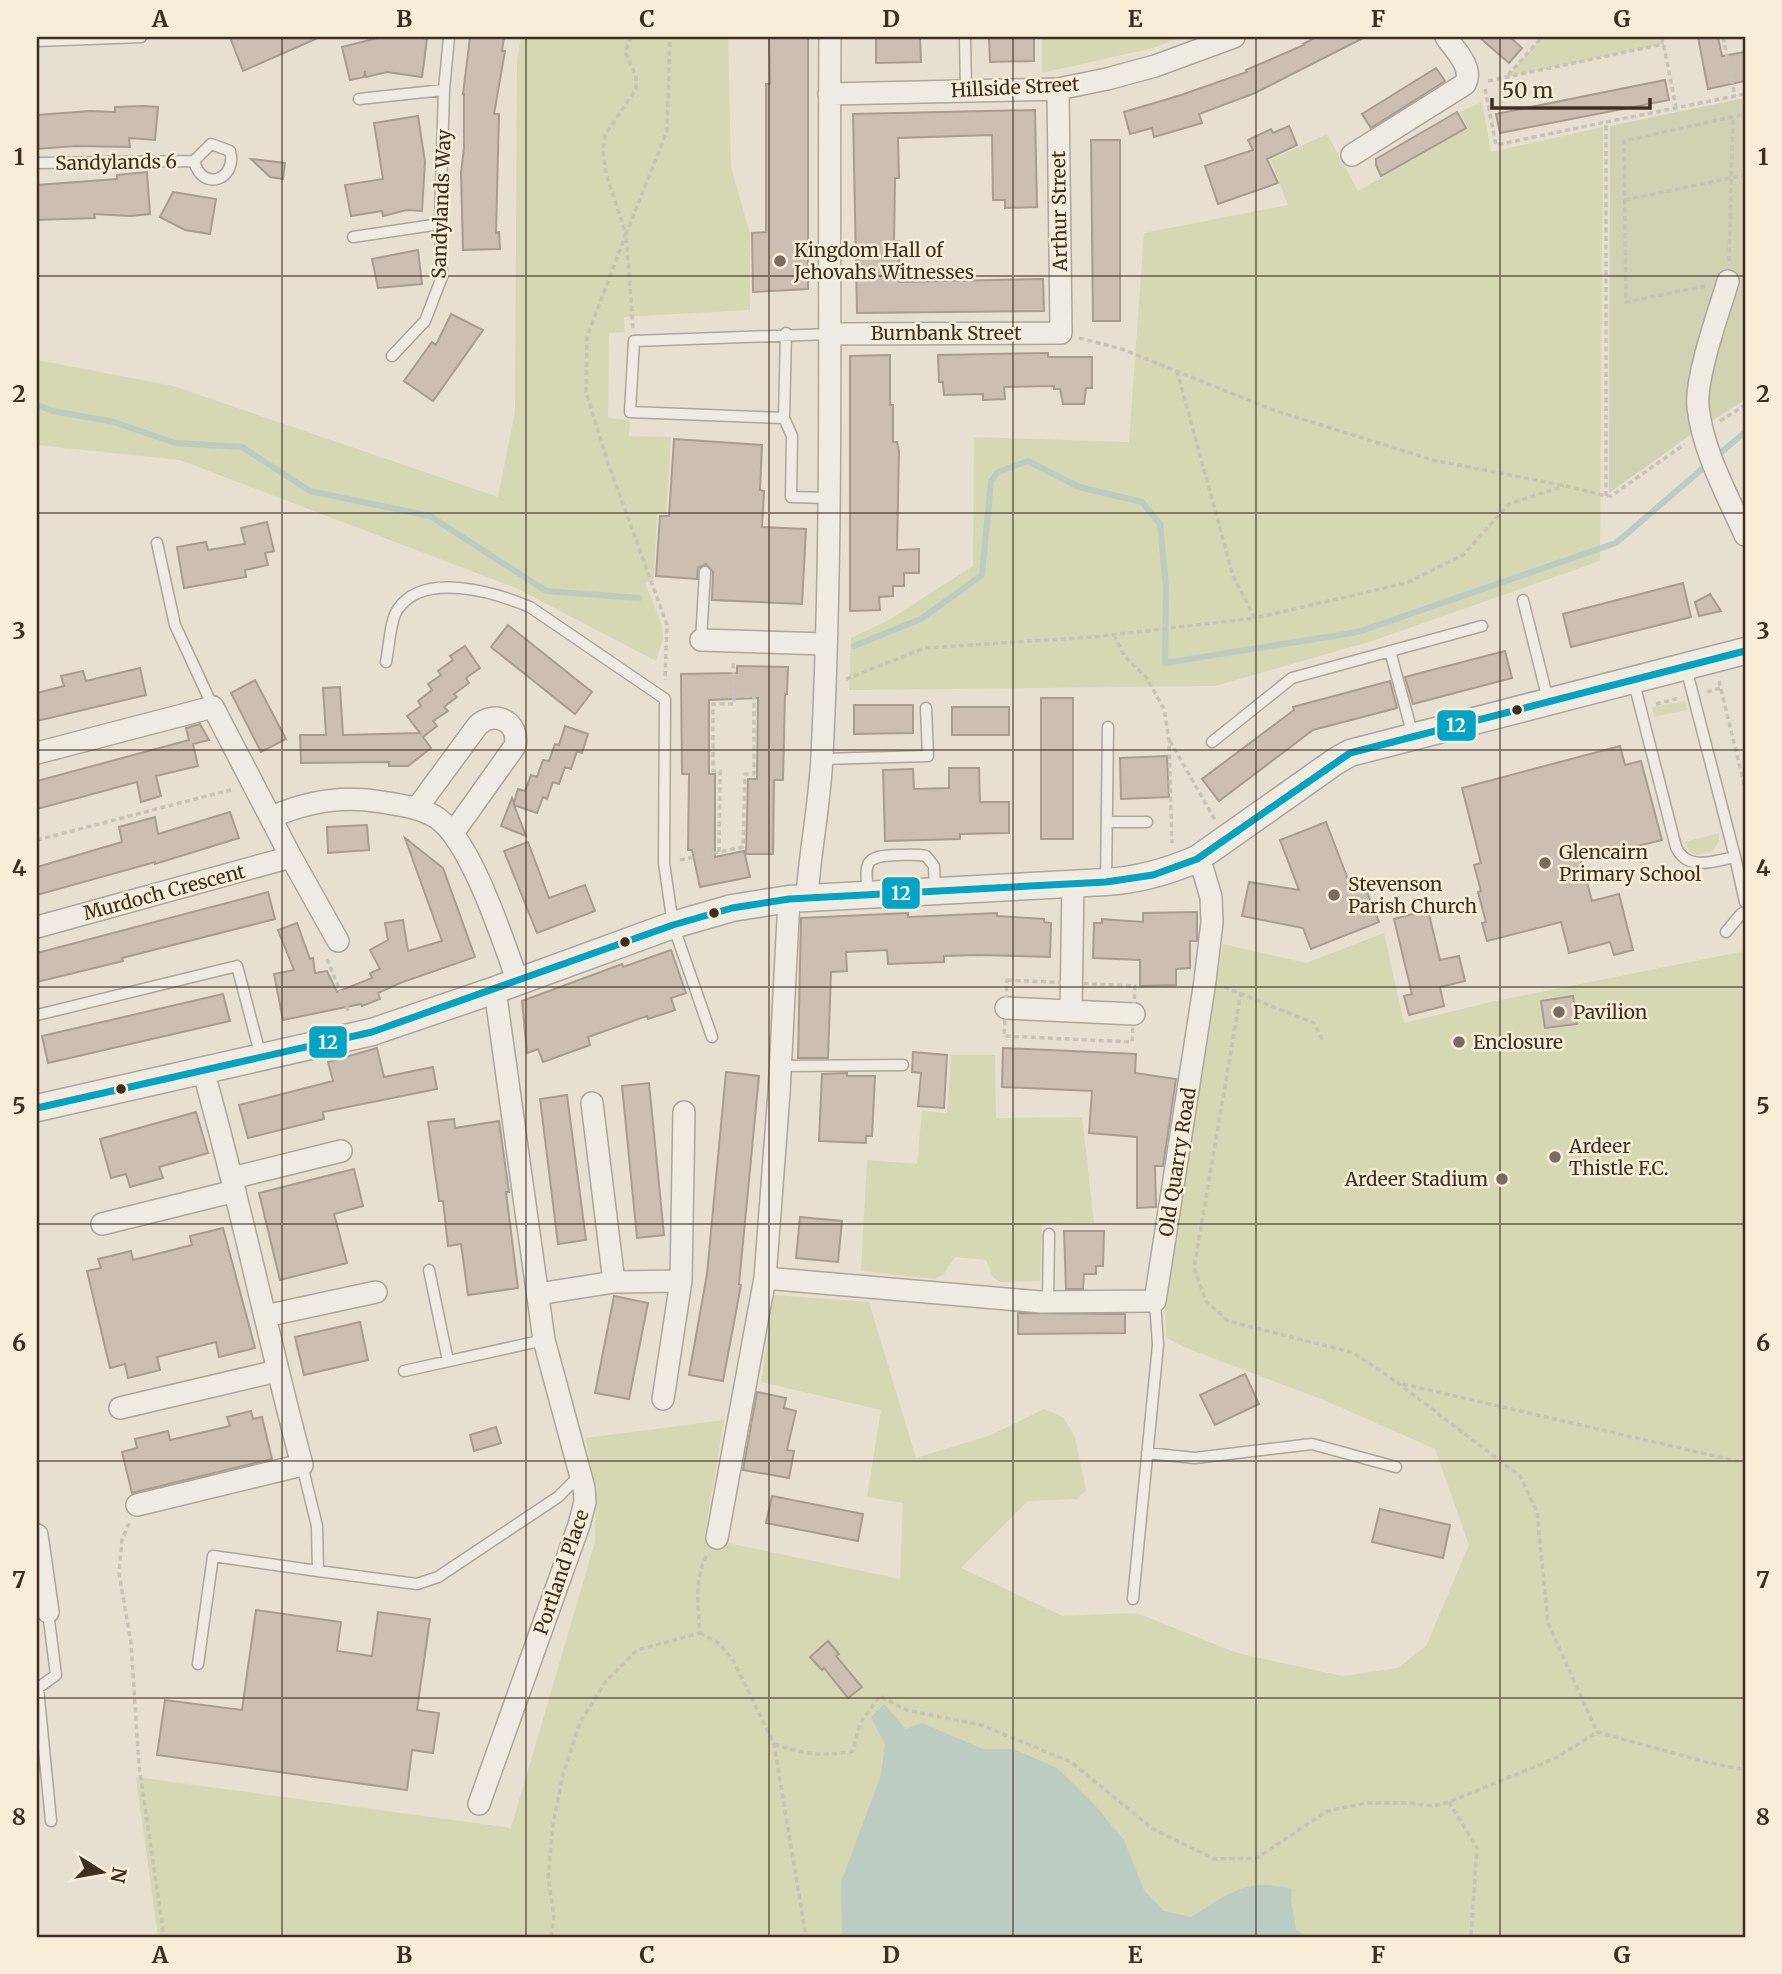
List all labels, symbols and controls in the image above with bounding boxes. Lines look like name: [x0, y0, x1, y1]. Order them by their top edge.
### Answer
text: A: [151, 4, 169, 33]
text: B: [396, 4, 412, 33]
text: C: [639, 4, 655, 33]
text: D: [882, 4, 900, 33]
text: E: [1127, 4, 1143, 33]
text: F: [1371, 4, 1385, 33]
text: G: [1614, 4, 1631, 33]
scale bar: [1492, 66, 1649, 110]
street label: Hillside Street: [950, 72, 1080, 102]
text: 50 m: [1502, 77, 1553, 104]
street label: Sandylands Way: [426, 129, 456, 279]
text: 1: [14, 142, 25, 171]
text: 1: [1758, 142, 1769, 171]
street label: Sandylands 6: [55, 149, 177, 175]
street label: Arthur Street: [1046, 150, 1072, 273]
place label: Kingdom Hall of Jehovahs Witnesses: [793, 238, 974, 284]
marker: Kingdom Hall of Jehovahs Witnesses: [772, 253, 788, 269]
street label: Burnbank Street: [871, 321, 1022, 345]
text: 2: [12, 379, 26, 408]
text: 2: [1756, 379, 1770, 408]
text: 3: [12, 616, 26, 645]
text: 3: [1756, 616, 1770, 645]
unlabelled marker: [1510, 703, 1524, 717]
line badge: 12: [1436, 709, 1477, 742]
text: 12: [1446, 713, 1466, 737]
place label: Glencairn Primary School: [1559, 840, 1701, 886]
text: 4: [12, 853, 27, 882]
text: 4: [1756, 853, 1771, 882]
marker: Glencairn Primary School: [1537, 855, 1553, 871]
street label: Murdoch Crescent: [81, 859, 248, 925]
place label: Stevenson Parish Church: [1348, 872, 1478, 918]
line badge: 12: [881, 876, 921, 910]
text: 12: [891, 881, 911, 905]
marker: Stevenson Parish Church: [1326, 887, 1342, 903]
unlabelled marker: [707, 906, 721, 920]
unlabelled marker: [618, 935, 632, 949]
place label: Pavilion: [1573, 1000, 1648, 1024]
marker: Pavilion: [1551, 1004, 1567, 1020]
line badge: 12: [308, 1025, 348, 1059]
text: 12: [318, 1030, 338, 1054]
place label: Enclosure: [1473, 1030, 1563, 1054]
marker: Enclosure: [1451, 1034, 1467, 1050]
unlabelled marker: [114, 1082, 128, 1096]
street label: Old Quarry Road: [1153, 1086, 1201, 1238]
text: 5: [12, 1091, 26, 1120]
text: 5: [1756, 1091, 1770, 1120]
place label: Ardeer Thistle F.C.: [1568, 1134, 1669, 1180]
marker: Ardeer Thistle F.C.: [1547, 1149, 1563, 1165]
place label: Ardeer Stadium: [1344, 1167, 1488, 1191]
marker: Ardeer Stadium: [1494, 1171, 1510, 1187]
text: 6: [12, 1328, 26, 1357]
text: 6: [1756, 1328, 1770, 1357]
street label: Portland Place: [528, 1506, 594, 1638]
text: 7: [12, 1565, 26, 1594]
text: 7: [1756, 1565, 1770, 1594]
text: 8: [12, 1802, 26, 1831]
text: 8: [1756, 1802, 1770, 1831]
north arrow: [66, 1838, 136, 1908]
text: N: [105, 1866, 132, 1885]
text: A: [151, 1940, 169, 1969]
text: B: [396, 1940, 412, 1969]
text: C: [639, 1940, 655, 1969]
text: D: [882, 1940, 900, 1969]
text: E: [1127, 1940, 1143, 1969]
text: F: [1371, 1940, 1385, 1969]
text: G: [1614, 1940, 1631, 1969]

